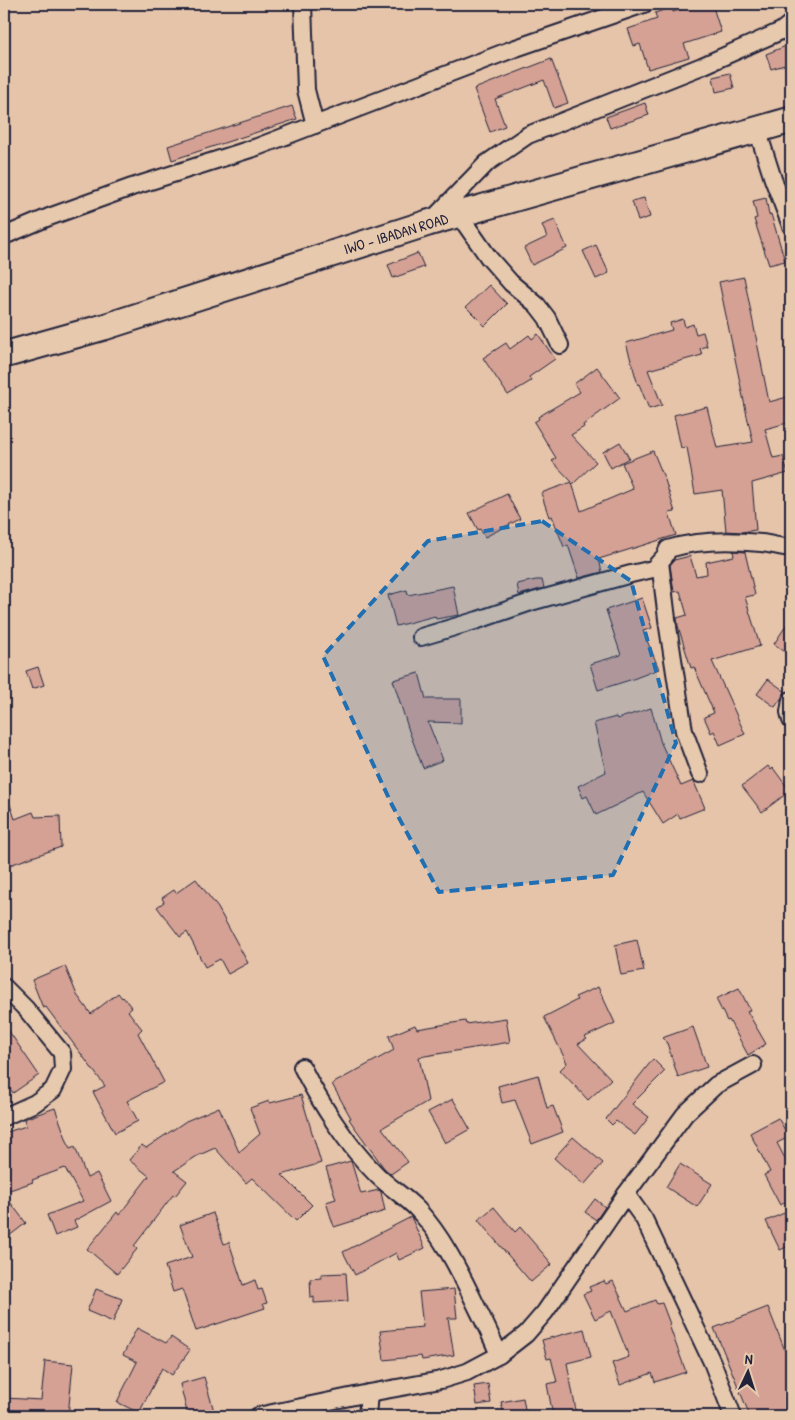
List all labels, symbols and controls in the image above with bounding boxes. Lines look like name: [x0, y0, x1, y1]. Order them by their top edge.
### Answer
street label: IWO - IBADAN ROAD: [341, 207, 451, 259]
north arrow: [722, 1348, 772, 1398]
text: N: [745, 1349, 754, 1368]

